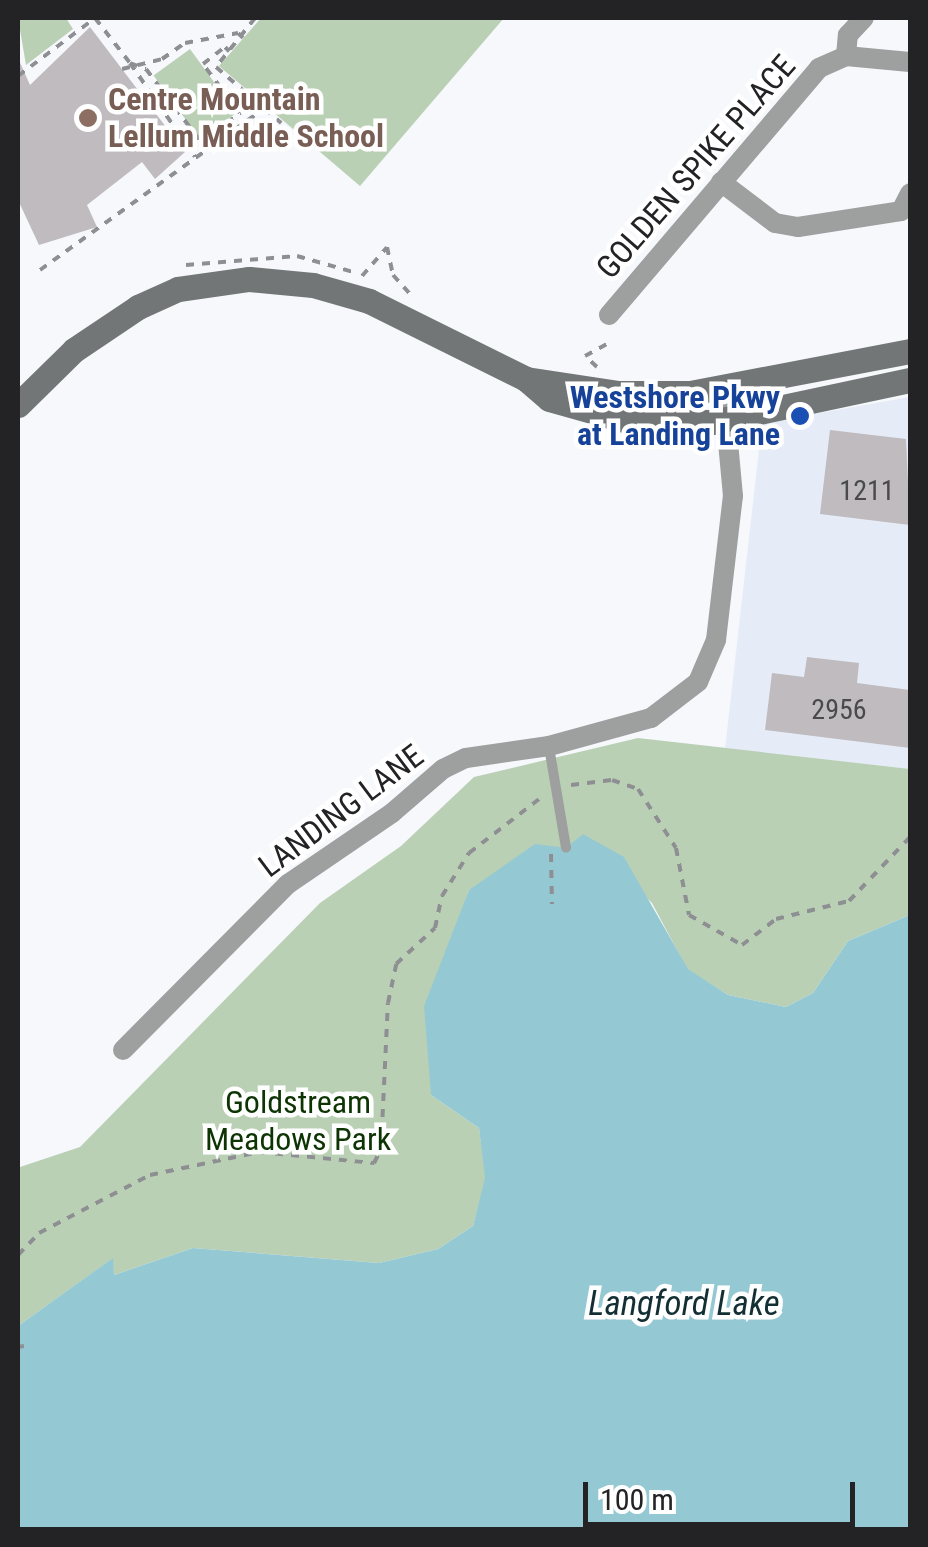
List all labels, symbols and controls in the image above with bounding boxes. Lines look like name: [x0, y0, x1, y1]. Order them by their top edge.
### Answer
street label: GOLDEN SPIKE PLACE: [589, 47, 803, 287]
place label: Centre Mountain Lellum Middle School: [108, 81, 384, 156]
marker: Centre Mountain Lellum Middle School: [77, 107, 99, 129]
place label: Westshore Pkwy at Landing Lane: [570, 379, 780, 454]
marker: Westshore Pkwy at Landing Lane: [789, 405, 811, 427]
house number: 1211: [839, 474, 895, 508]
house number: 2956: [811, 693, 867, 727]
street label: LANDING LANE: [251, 737, 431, 885]
park label: Goldstream Meadows Park: [205, 1084, 391, 1159]
water label: Langford Lake: [588, 1283, 780, 1325]
scale bar: [588, 1462, 860, 1524]
text: 100 m: [600, 1482, 674, 1517]

